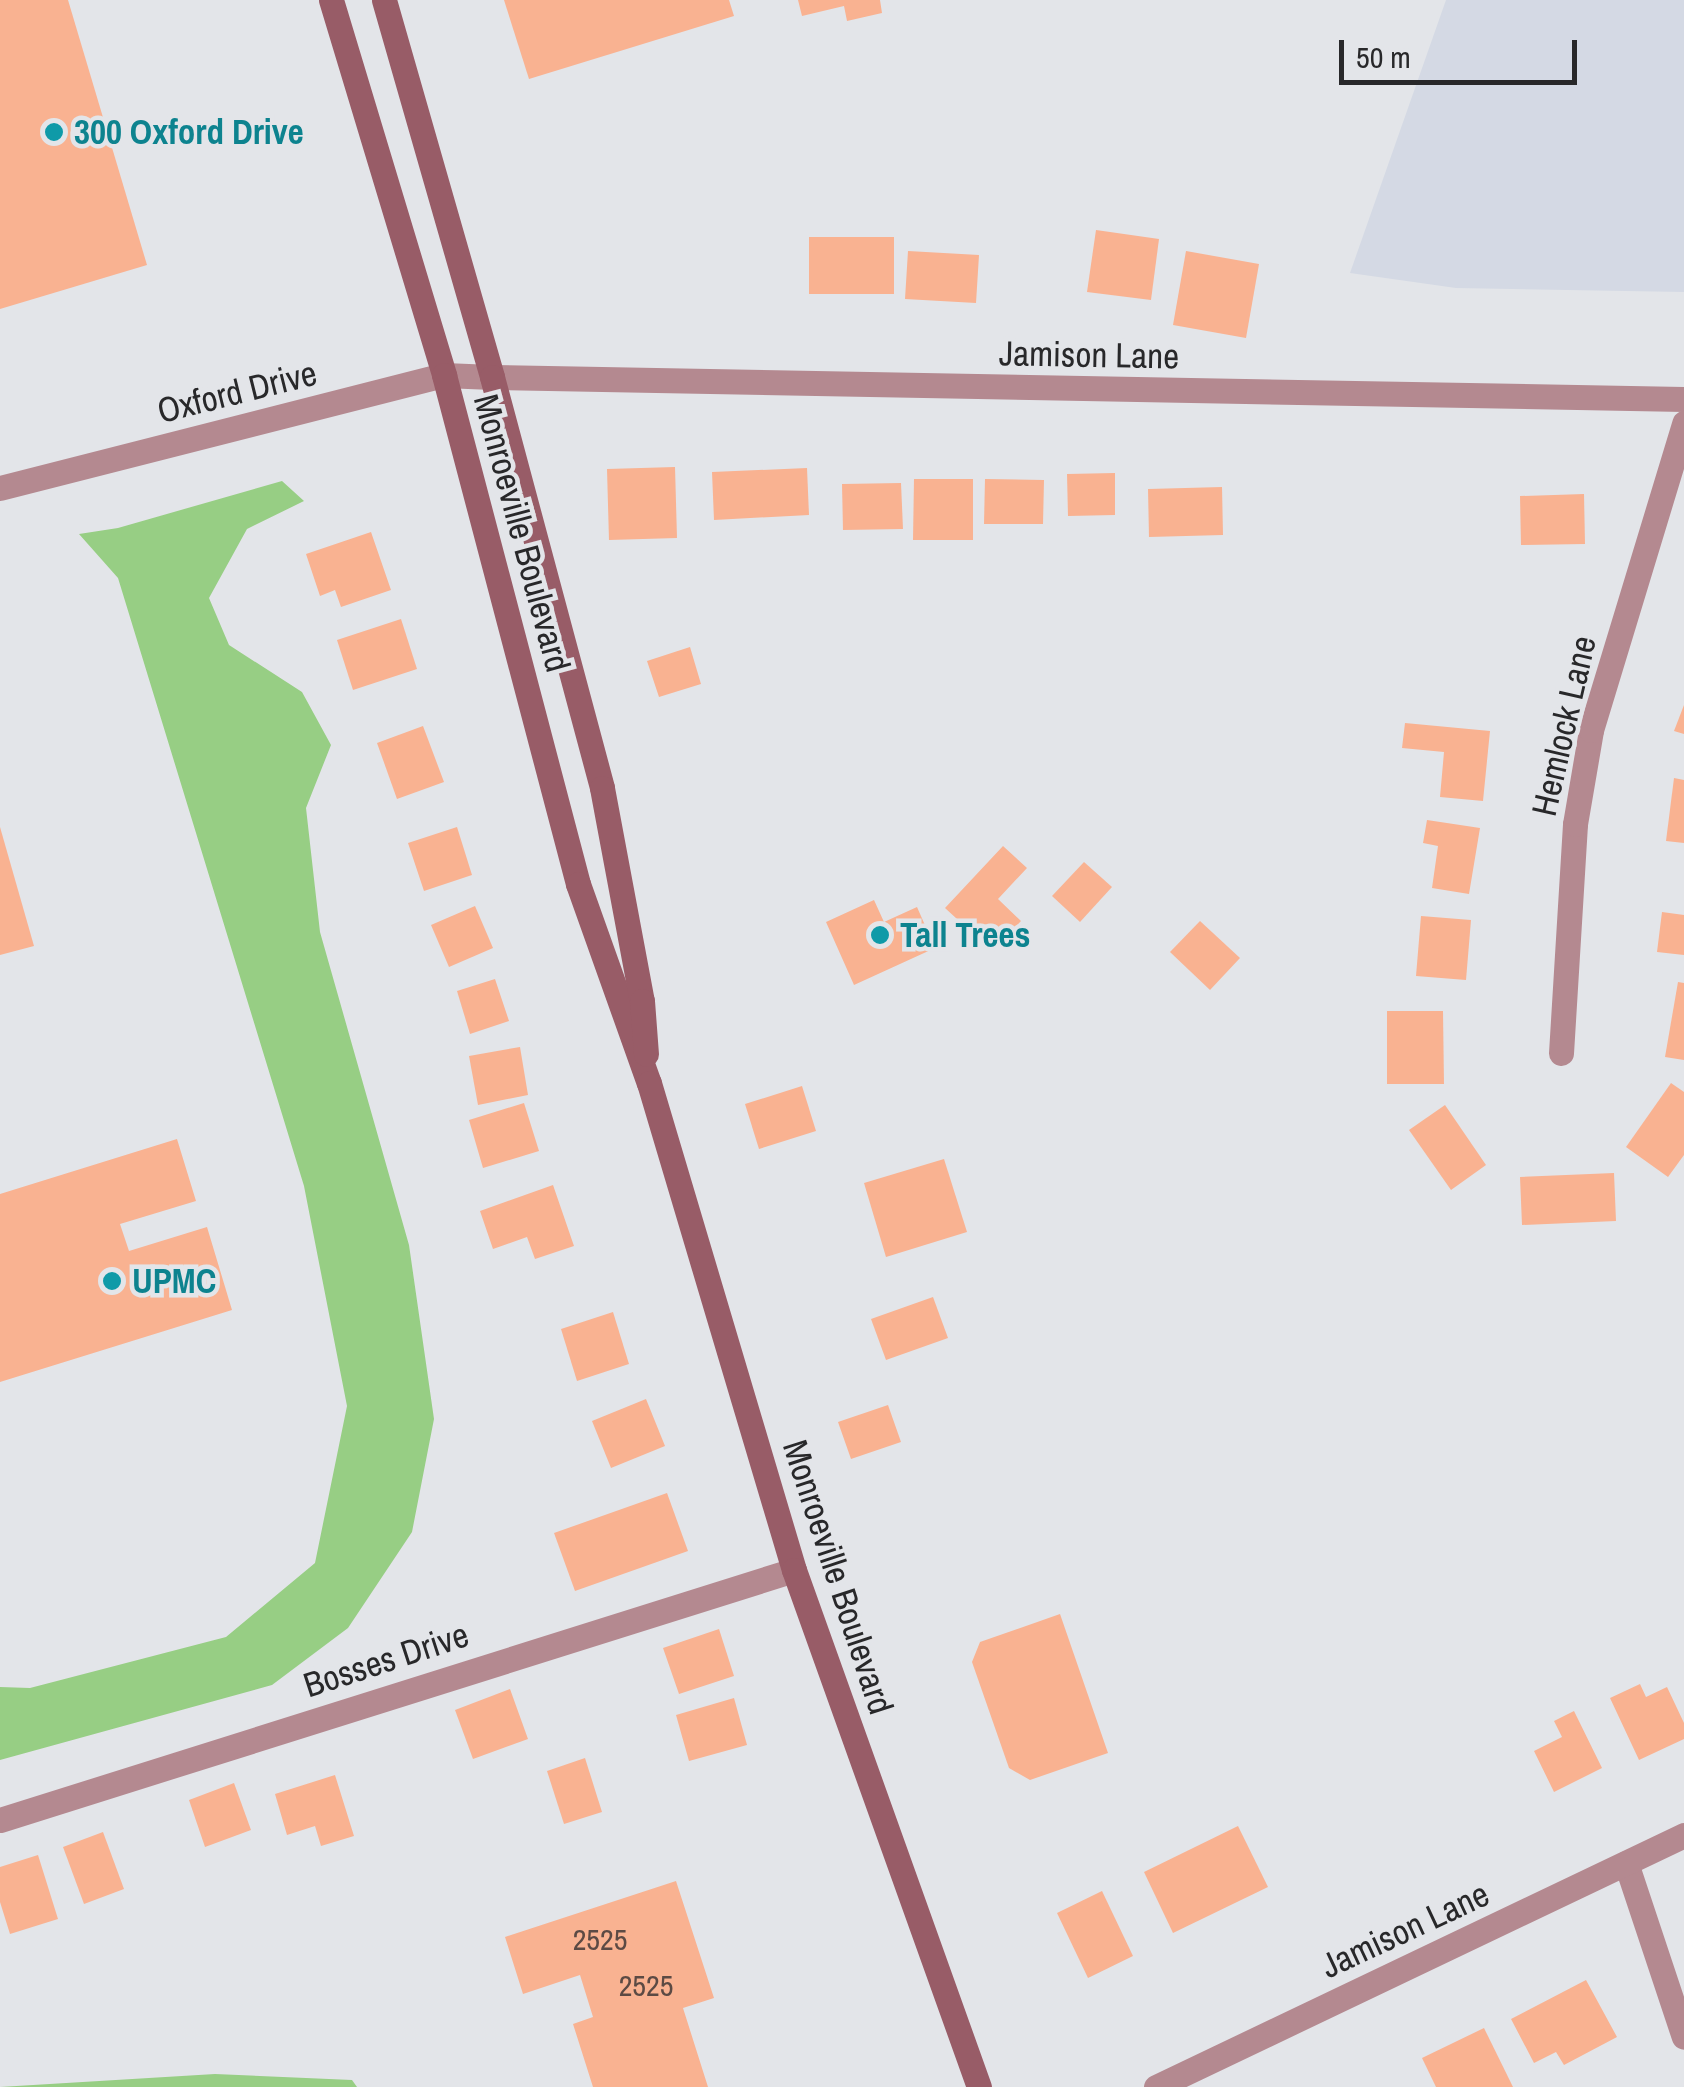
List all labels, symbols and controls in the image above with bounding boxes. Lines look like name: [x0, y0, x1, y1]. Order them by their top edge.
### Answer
scale bar: [1344, 20, 1582, 82]
text: 50 m: [1356, 37, 1411, 77]
place label: 300 Oxford Drive: [74, 111, 304, 153]
marker: 300 Oxford Drive: [43, 121, 65, 143]
street label: Jamison Lane: [999, 332, 1179, 378]
street label: Oxford Drive: [153, 352, 321, 432]
street label: Monroeville Boulevard: [465, 390, 579, 676]
street label: Hemlock Lane: [1523, 632, 1605, 820]
place label: Tall Trees: [900, 914, 1030, 956]
marker: Tall Trees: [869, 924, 891, 946]
place label: UPMC: [132, 1260, 216, 1302]
marker: UPMC: [101, 1270, 123, 1292]
street label: Monroeville Boulevard: [774, 1435, 902, 1719]
street label: Bosses Drive: [298, 1614, 474, 1706]
street label: Jamison Lane: [1314, 1873, 1496, 1987]
house number: 2525: [573, 1921, 627, 1957]
house number: 2525: [619, 1967, 673, 2003]

